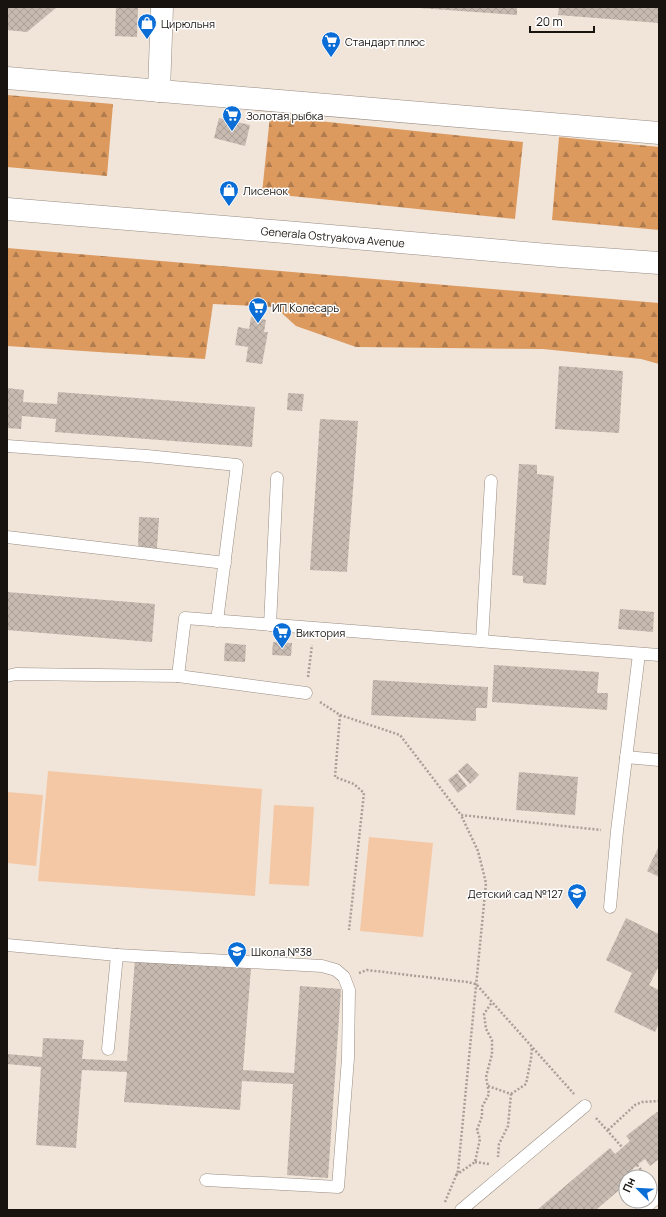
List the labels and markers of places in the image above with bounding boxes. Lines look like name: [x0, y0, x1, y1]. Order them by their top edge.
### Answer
shop icon: Цирюльня: [136, 12, 158, 40]
place label: Цирюльня: [161, 16, 215, 31]
supermarket icon: Стандарт плюс: [320, 30, 342, 58]
place label: Стандарт плюс: [345, 34, 425, 49]
supermarket icon: Золотая рыбка: [221, 104, 243, 132]
place label: Золотая рыбка: [246, 108, 323, 123]
shop icon: Лисенок: [218, 179, 240, 207]
place label: Лисенок: [243, 183, 288, 198]
supermarket icon: ИП Колесарь: [247, 296, 269, 324]
place label: ИП Колесарь: [272, 300, 339, 315]
supermarket icon: Виктория: [271, 621, 293, 649]
place label: Виктория: [296, 625, 345, 640]
school or university icon: Детский сад №127: [566, 882, 588, 910]
place label: Детский сад №127: [468, 886, 563, 901]
school or university icon: Школа №38: [226, 940, 248, 968]
place label: Школа №38: [251, 944, 312, 959]

